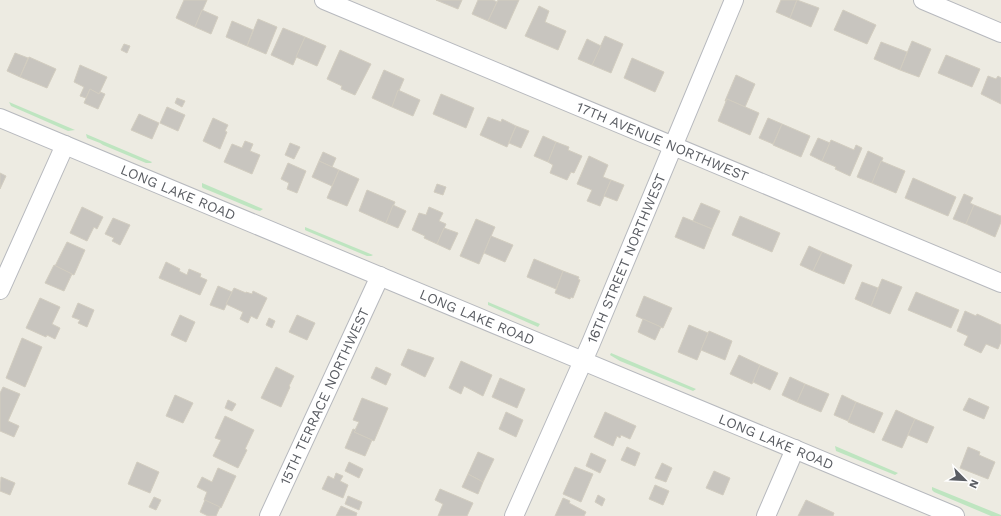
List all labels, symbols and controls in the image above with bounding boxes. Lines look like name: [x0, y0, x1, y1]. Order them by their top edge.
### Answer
street label: 17TH AVENUE NORTHWEST: [574, 99, 751, 185]
street label: LONG LAKE ROAD: [118, 161, 238, 223]
street label: 16TH STREET NORTHWEST: [584, 171, 669, 346]
street label: LONG LAKE ROAD: [417, 286, 537, 348]
street label: 15TH TERRACE NORTHWEST: [277, 305, 372, 487]
street label: LONG LAKE ROAD: [716, 410, 836, 473]
north arrow: [945, 460, 985, 500]
text: N: [966, 477, 981, 490]

